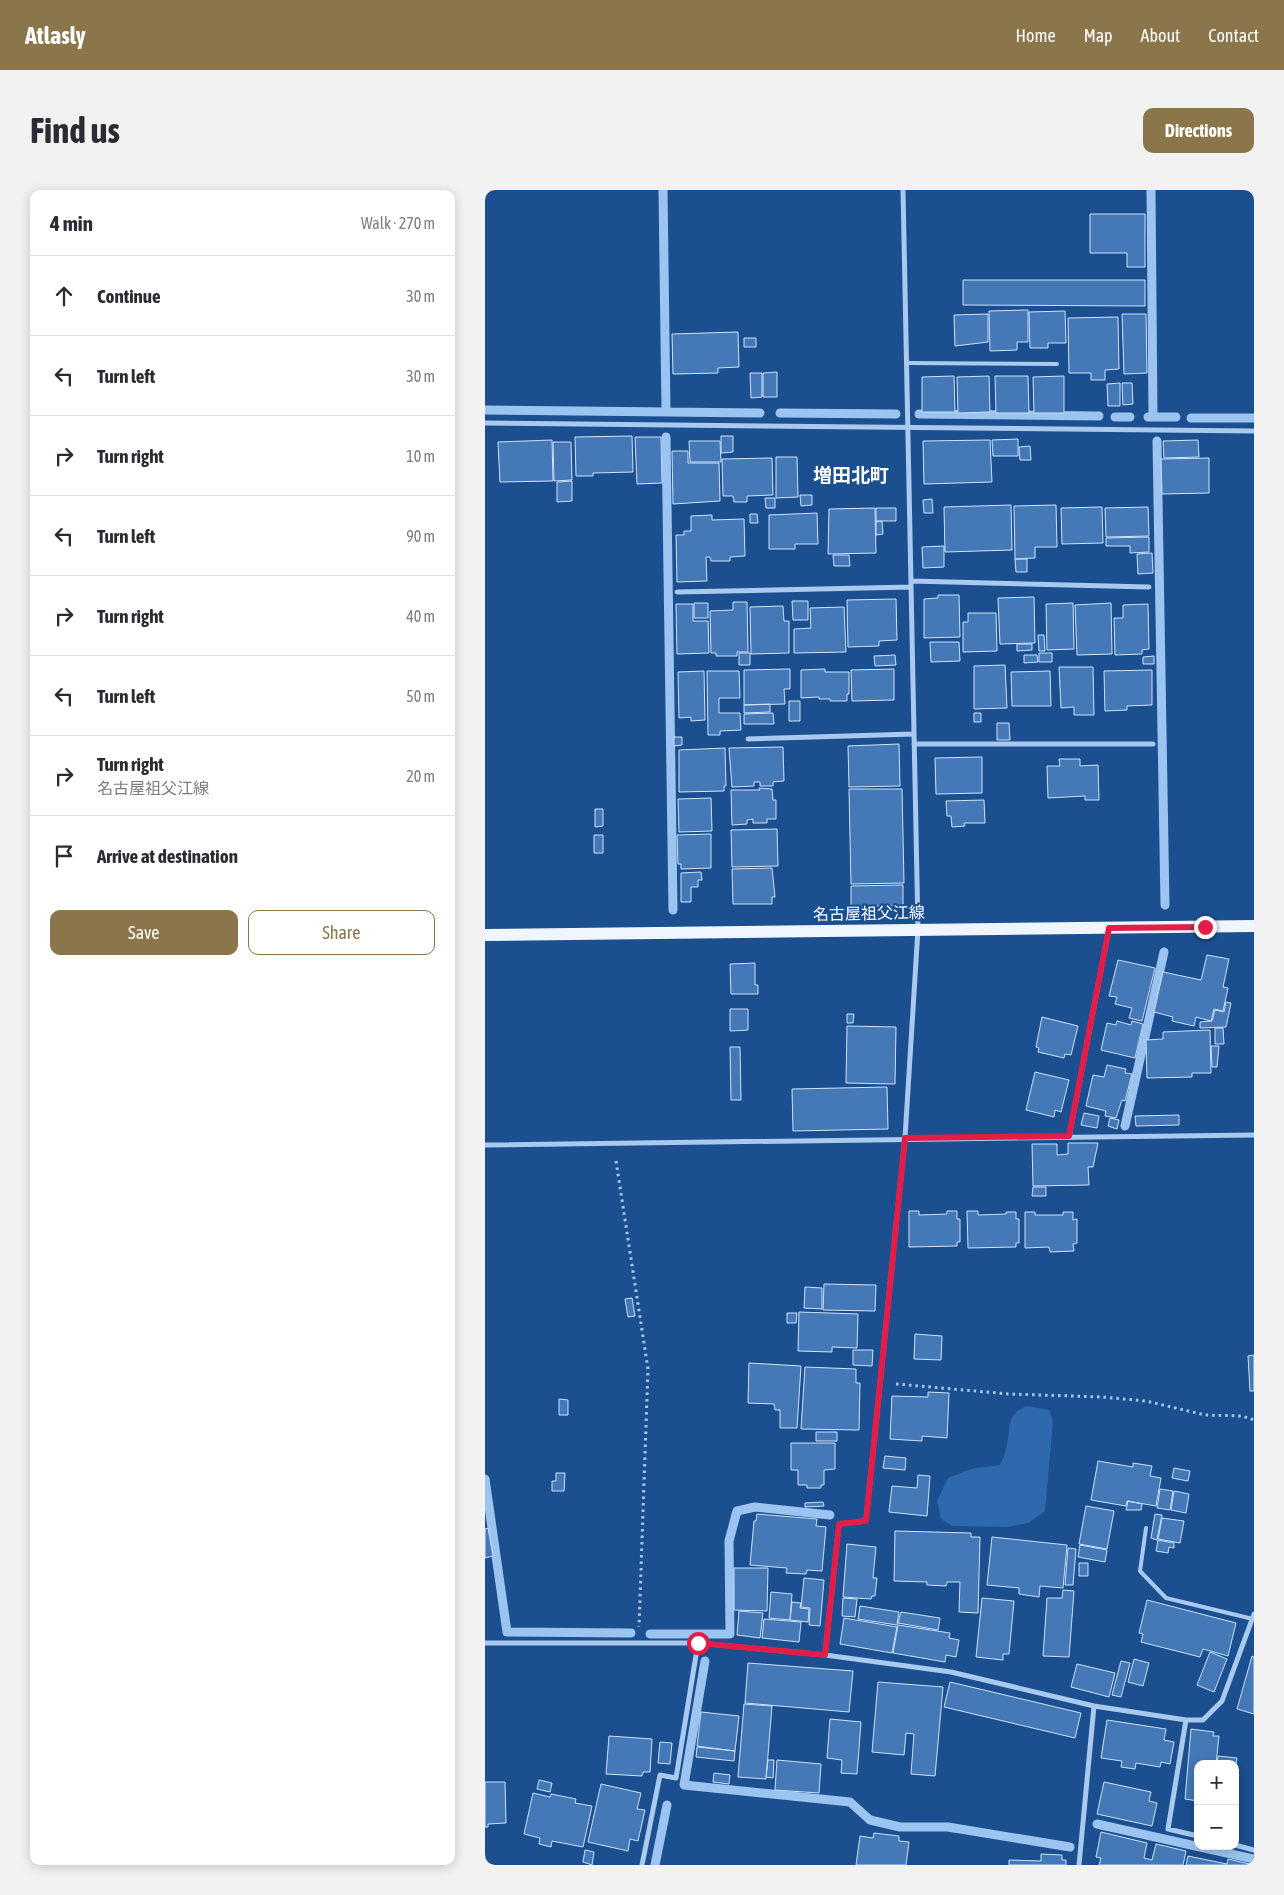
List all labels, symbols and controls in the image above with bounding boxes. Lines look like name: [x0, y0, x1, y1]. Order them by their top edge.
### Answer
text: Atlasly: [25, 22, 86, 49]
text: Home: [1016, 25, 1056, 46]
text: Map: [1084, 25, 1113, 46]
text: About: [1141, 25, 1180, 46]
text: Contact: [1208, 25, 1259, 46]
button: Directions: [1143, 108, 1254, 153]
text: Find us: [30, 110, 120, 150]
text: 4 min: [50, 211, 93, 235]
text: Walk · 270 m: [361, 214, 435, 232]
icon: ahead: [50, 282, 78, 310]
text: Continue: [97, 285, 161, 307]
text: 30 m: [406, 287, 435, 305]
icon: left: [50, 362, 78, 390]
text: Turn left: [97, 365, 155, 387]
text: 30 m: [406, 367, 435, 385]
icon: right: [50, 442, 78, 470]
text: Turn right: [97, 445, 164, 467]
text: 10 m: [406, 447, 435, 465]
district label: 増田北町: [813, 464, 889, 486]
icon: left: [50, 522, 78, 550]
text: Turn left: [97, 525, 155, 547]
text: 90 m: [406, 527, 435, 545]
icon: right: [50, 602, 78, 630]
text: Turn right: [97, 605, 164, 627]
text: 40 m: [406, 607, 435, 625]
icon: left: [50, 682, 78, 710]
text: Turn left: [97, 685, 155, 707]
text: 50 m: [406, 687, 435, 705]
text: Turn right: [97, 753, 164, 775]
icon: right: [50, 762, 78, 790]
text: 20 m: [406, 767, 435, 785]
text: 名古屋祖父江線: [97, 779, 209, 797]
icon: arrive: [50, 842, 78, 870]
text: Arrive at destination: [97, 845, 238, 867]
street label: 名古屋祖父江線: [813, 903, 925, 923]
button: Save: [50, 910, 238, 955]
button: Share: [248, 910, 435, 955]
route end: [1194, 916, 1217, 939]
route start: [687, 1632, 710, 1655]
map controls: [1194, 1760, 1239, 1850]
button: +: [1194, 1760, 1239, 1805]
button: −: [1194, 1805, 1239, 1850]

